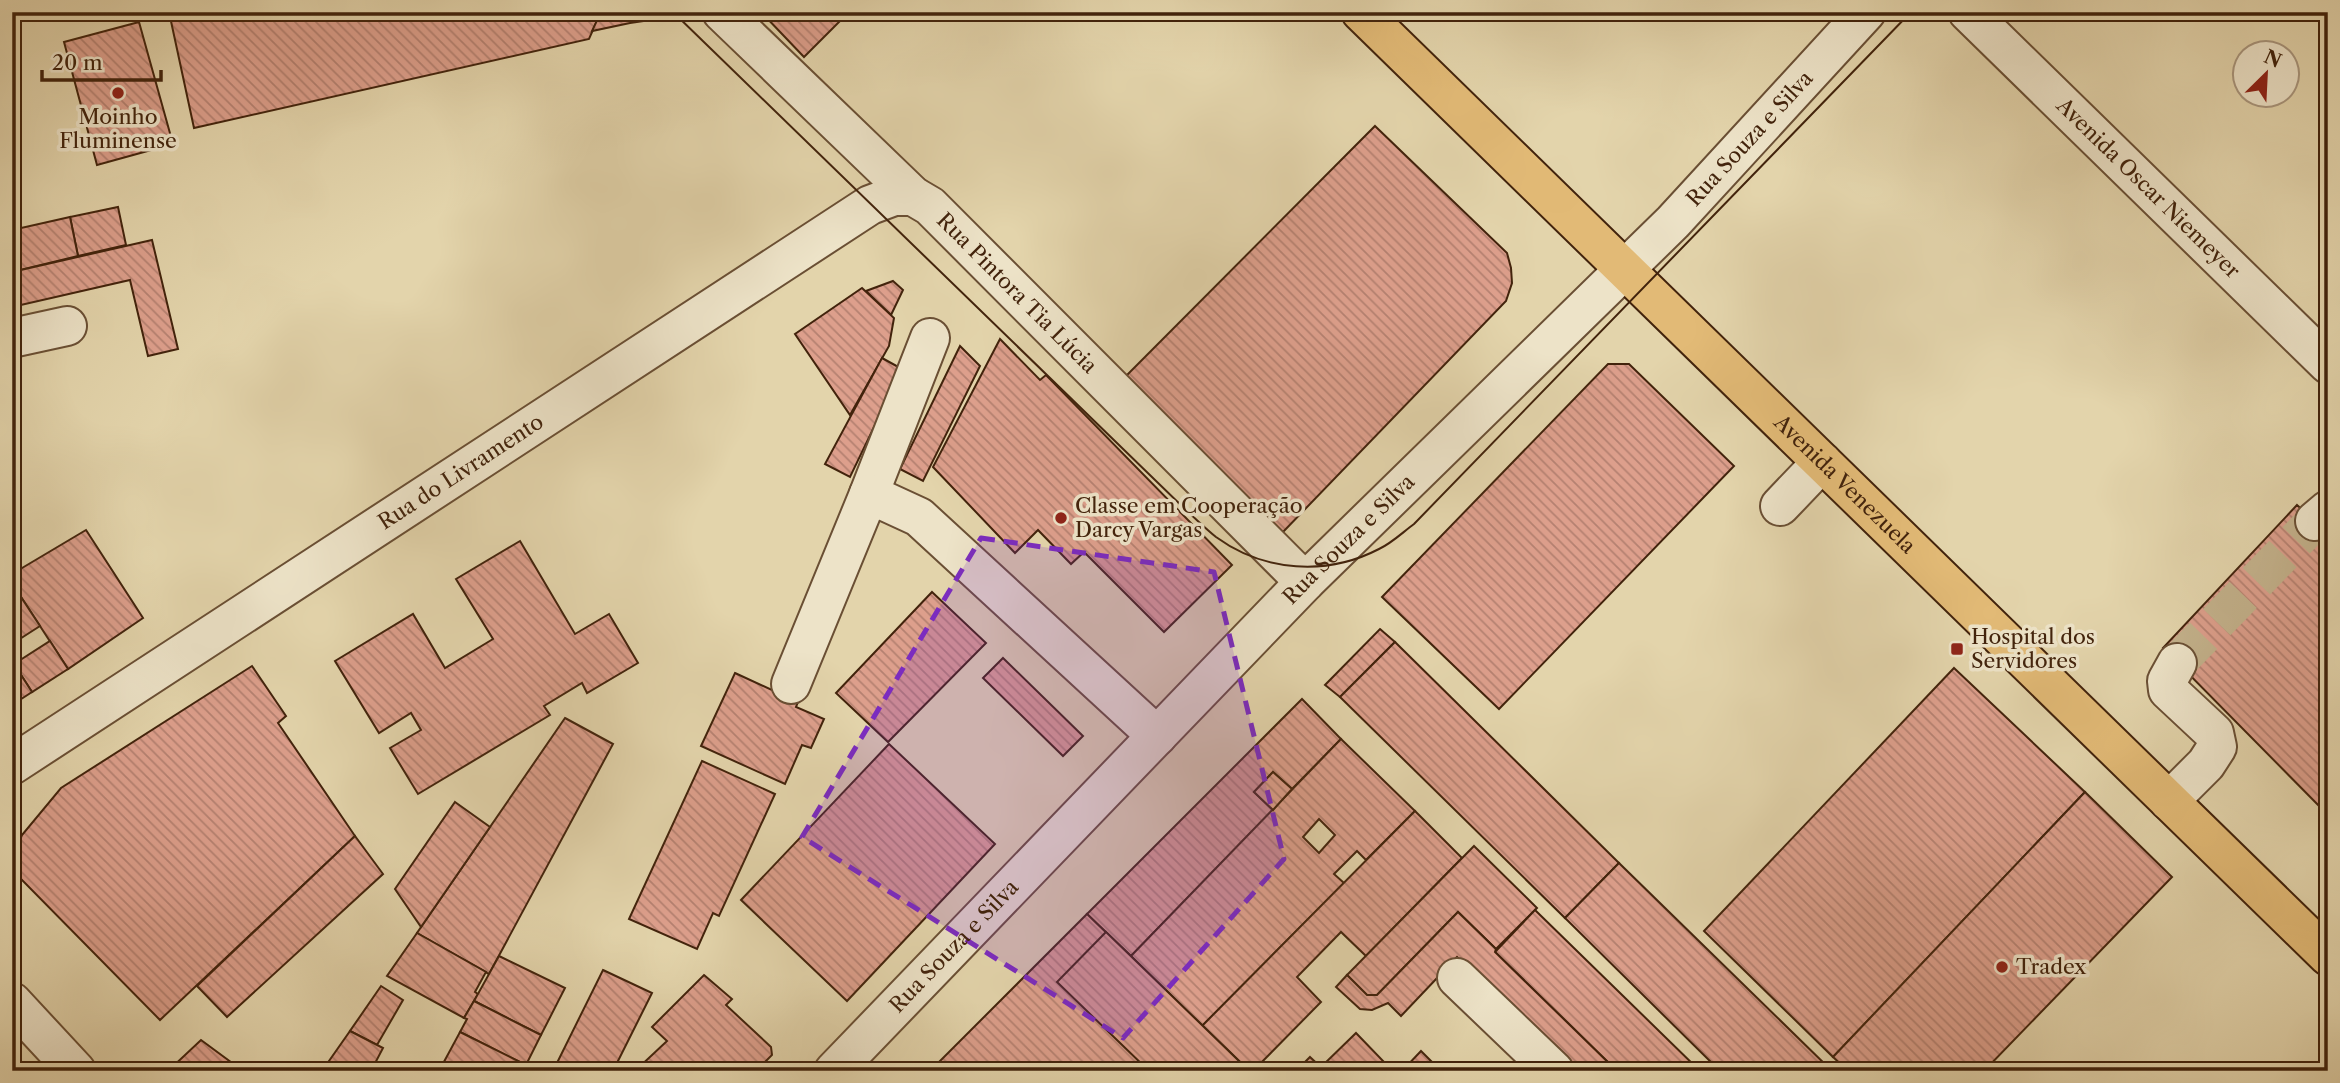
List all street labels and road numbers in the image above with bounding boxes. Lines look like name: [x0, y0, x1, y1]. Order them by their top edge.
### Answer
street label: Rua Souza e Silva: [1681, 65, 1818, 211]
street label: Avenida Oscar Niemeyer: [2051, 92, 2245, 283]
street label: Rua Pintora Tia Lúcia: [932, 207, 1103, 379]
street label: Rua do Livramento: [373, 409, 548, 535]
street label: Avenida Venezuela: [1768, 409, 1922, 559]
street label: Rua Souza e Silva: [1277, 468, 1420, 609]
street label: Rua Souza e Silva: [884, 874, 1024, 1018]

